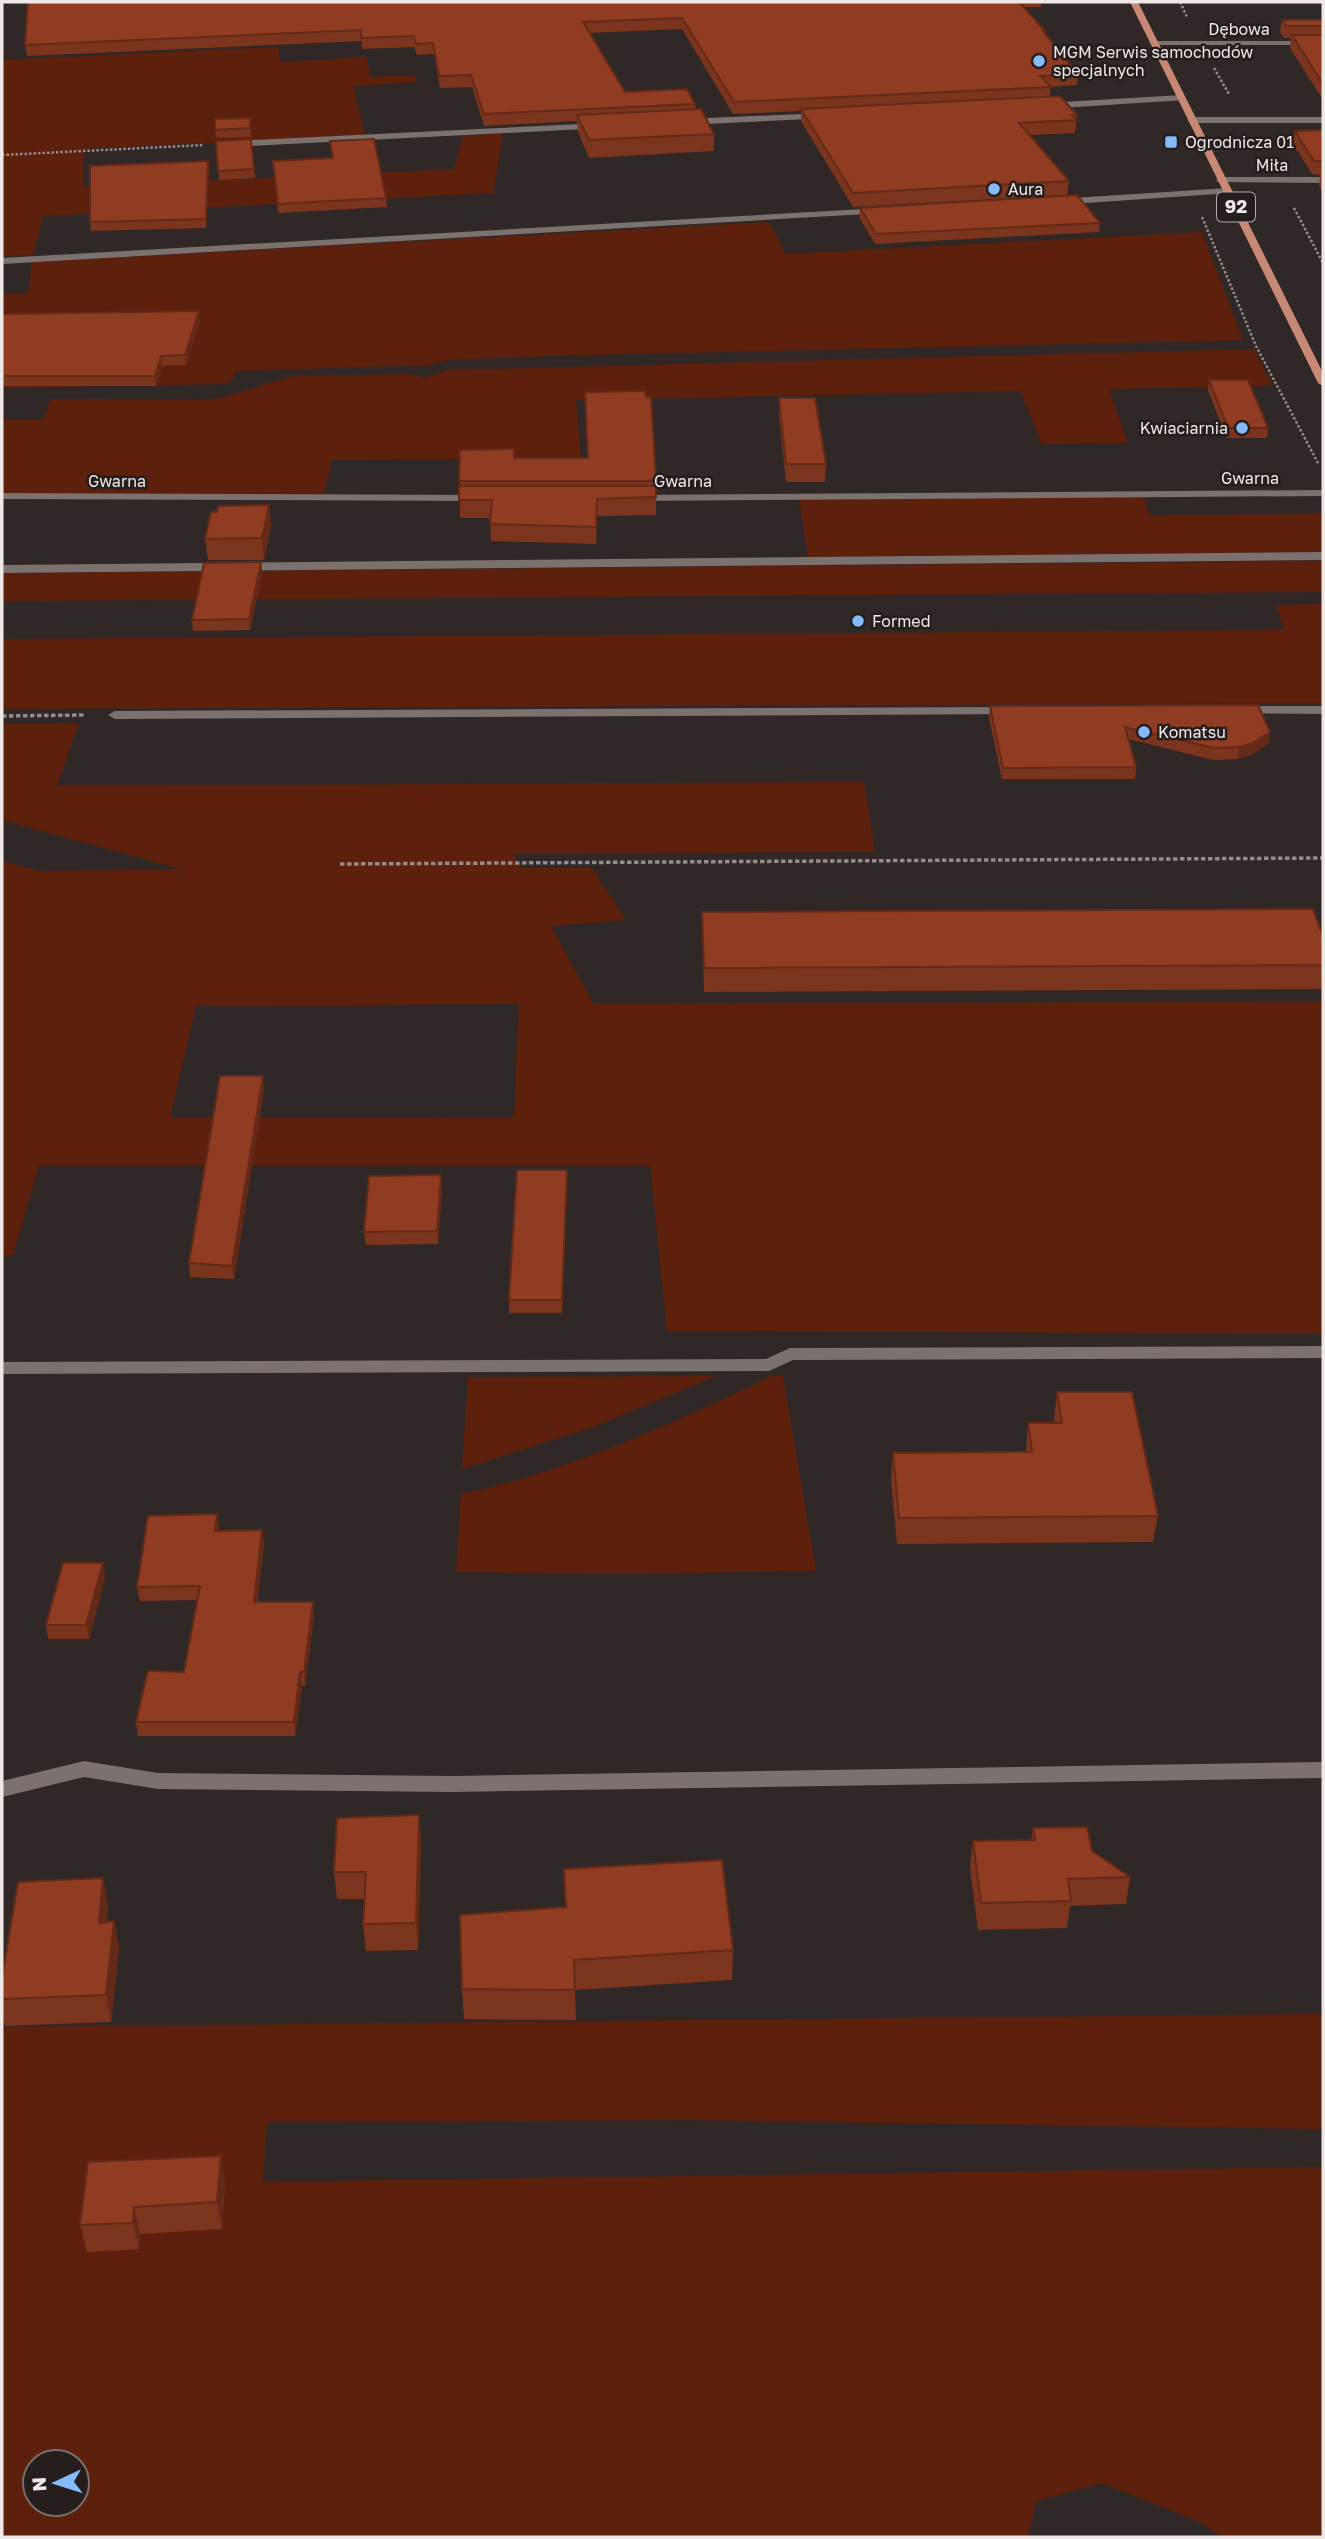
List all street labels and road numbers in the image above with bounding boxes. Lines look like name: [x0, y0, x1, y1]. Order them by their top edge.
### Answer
street label: Dębowa: [1208, 19, 1270, 39]
street label: Miła: [1256, 155, 1288, 175]
road number: 92: [1217, 192, 1255, 222]
street label: Gwarna: [1221, 468, 1279, 488]
street label: Gwarna: [88, 471, 146, 491]
street label: Gwarna: [654, 471, 712, 491]

